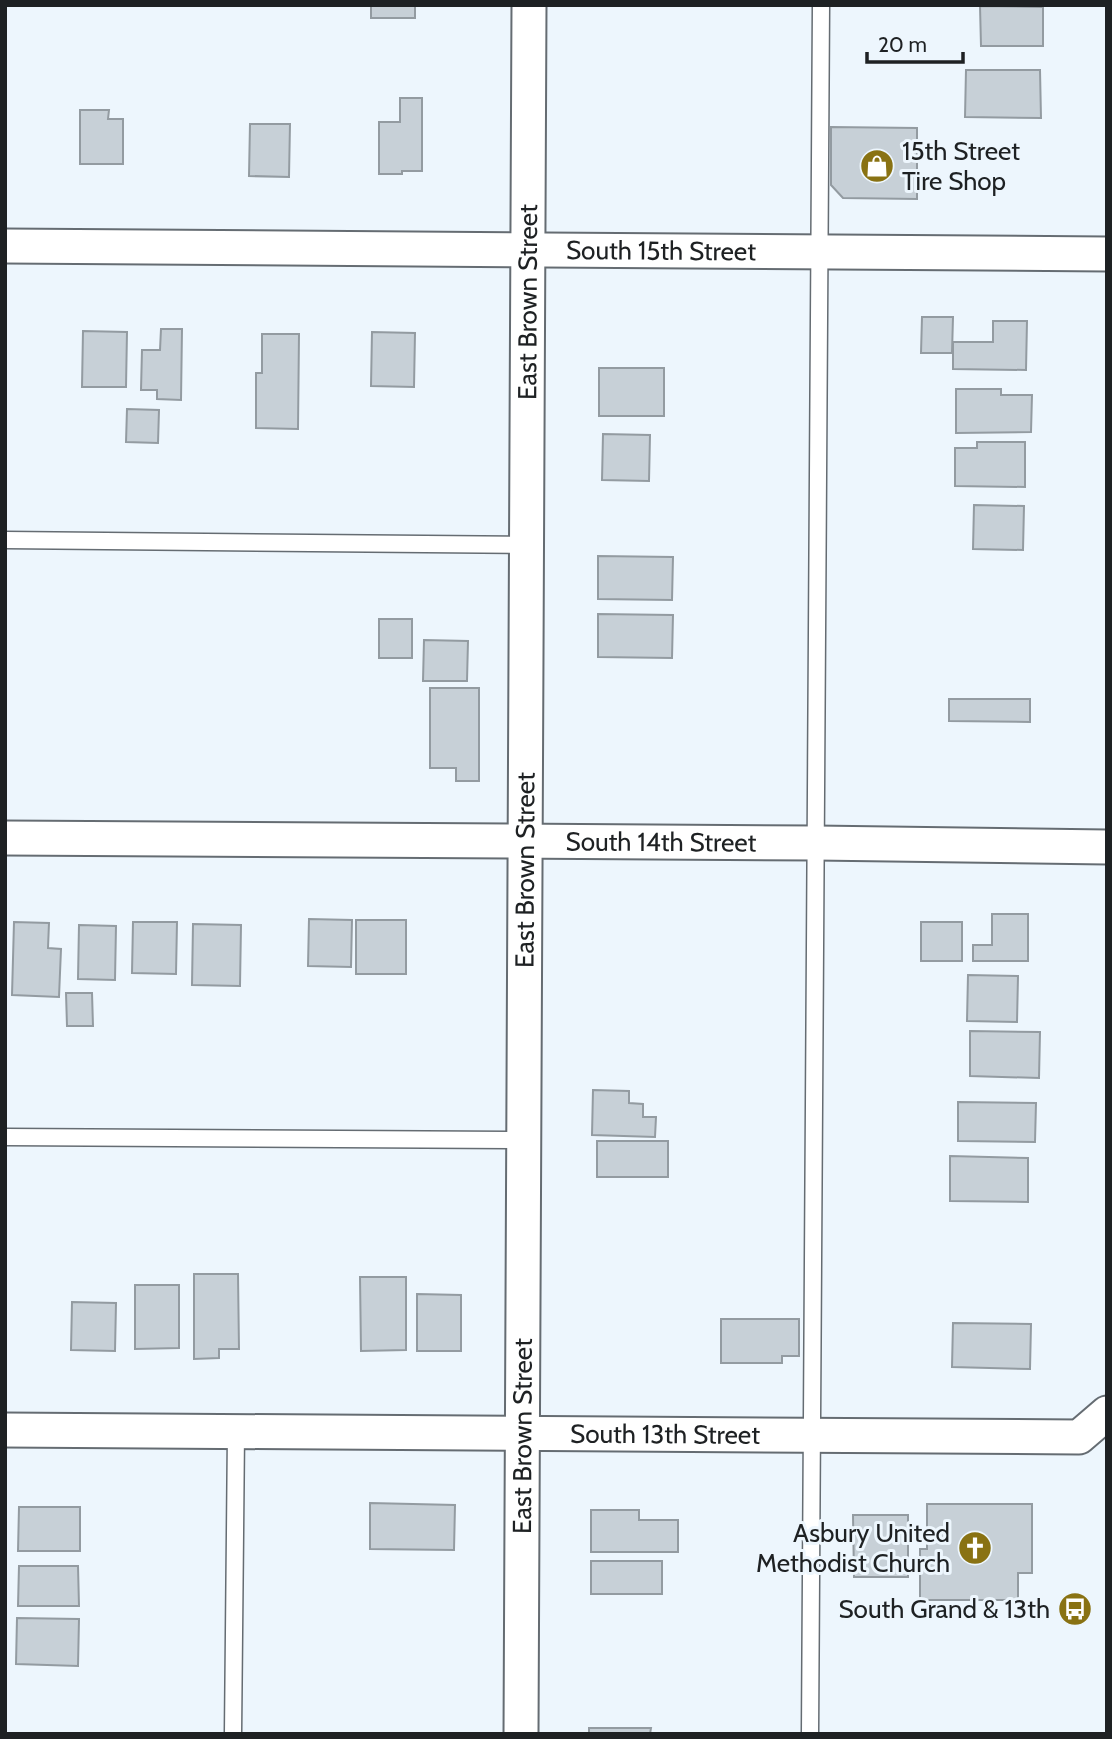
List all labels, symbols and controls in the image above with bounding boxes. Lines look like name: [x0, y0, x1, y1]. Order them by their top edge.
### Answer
scale bar: [867, 21, 963, 65]
text: 20 m: [878, 32, 927, 57]
place label: 15th Street Tire Shop: [902, 135, 1020, 197]
shop icon: 15th Street Tire Shop: [858, 147, 896, 185]
street label: East Brown Street: [511, 204, 544, 400]
street label: South 15th Street: [566, 234, 756, 267]
street label: East Brown Street: [509, 772, 541, 968]
street label: South 14th Street: [565, 825, 757, 859]
street label: East Brown Street: [506, 1338, 539, 1534]
street label: South 13th Street: [570, 1418, 760, 1451]
place label: Asbury United Methodist Church: [756, 1517, 950, 1579]
church icon: Asbury United Methodist Church: [956, 1529, 994, 1567]
bus stop icon: South Grand & 13th: [1056, 1590, 1094, 1628]
place label: South Grand & 13th: [838, 1593, 1050, 1625]

